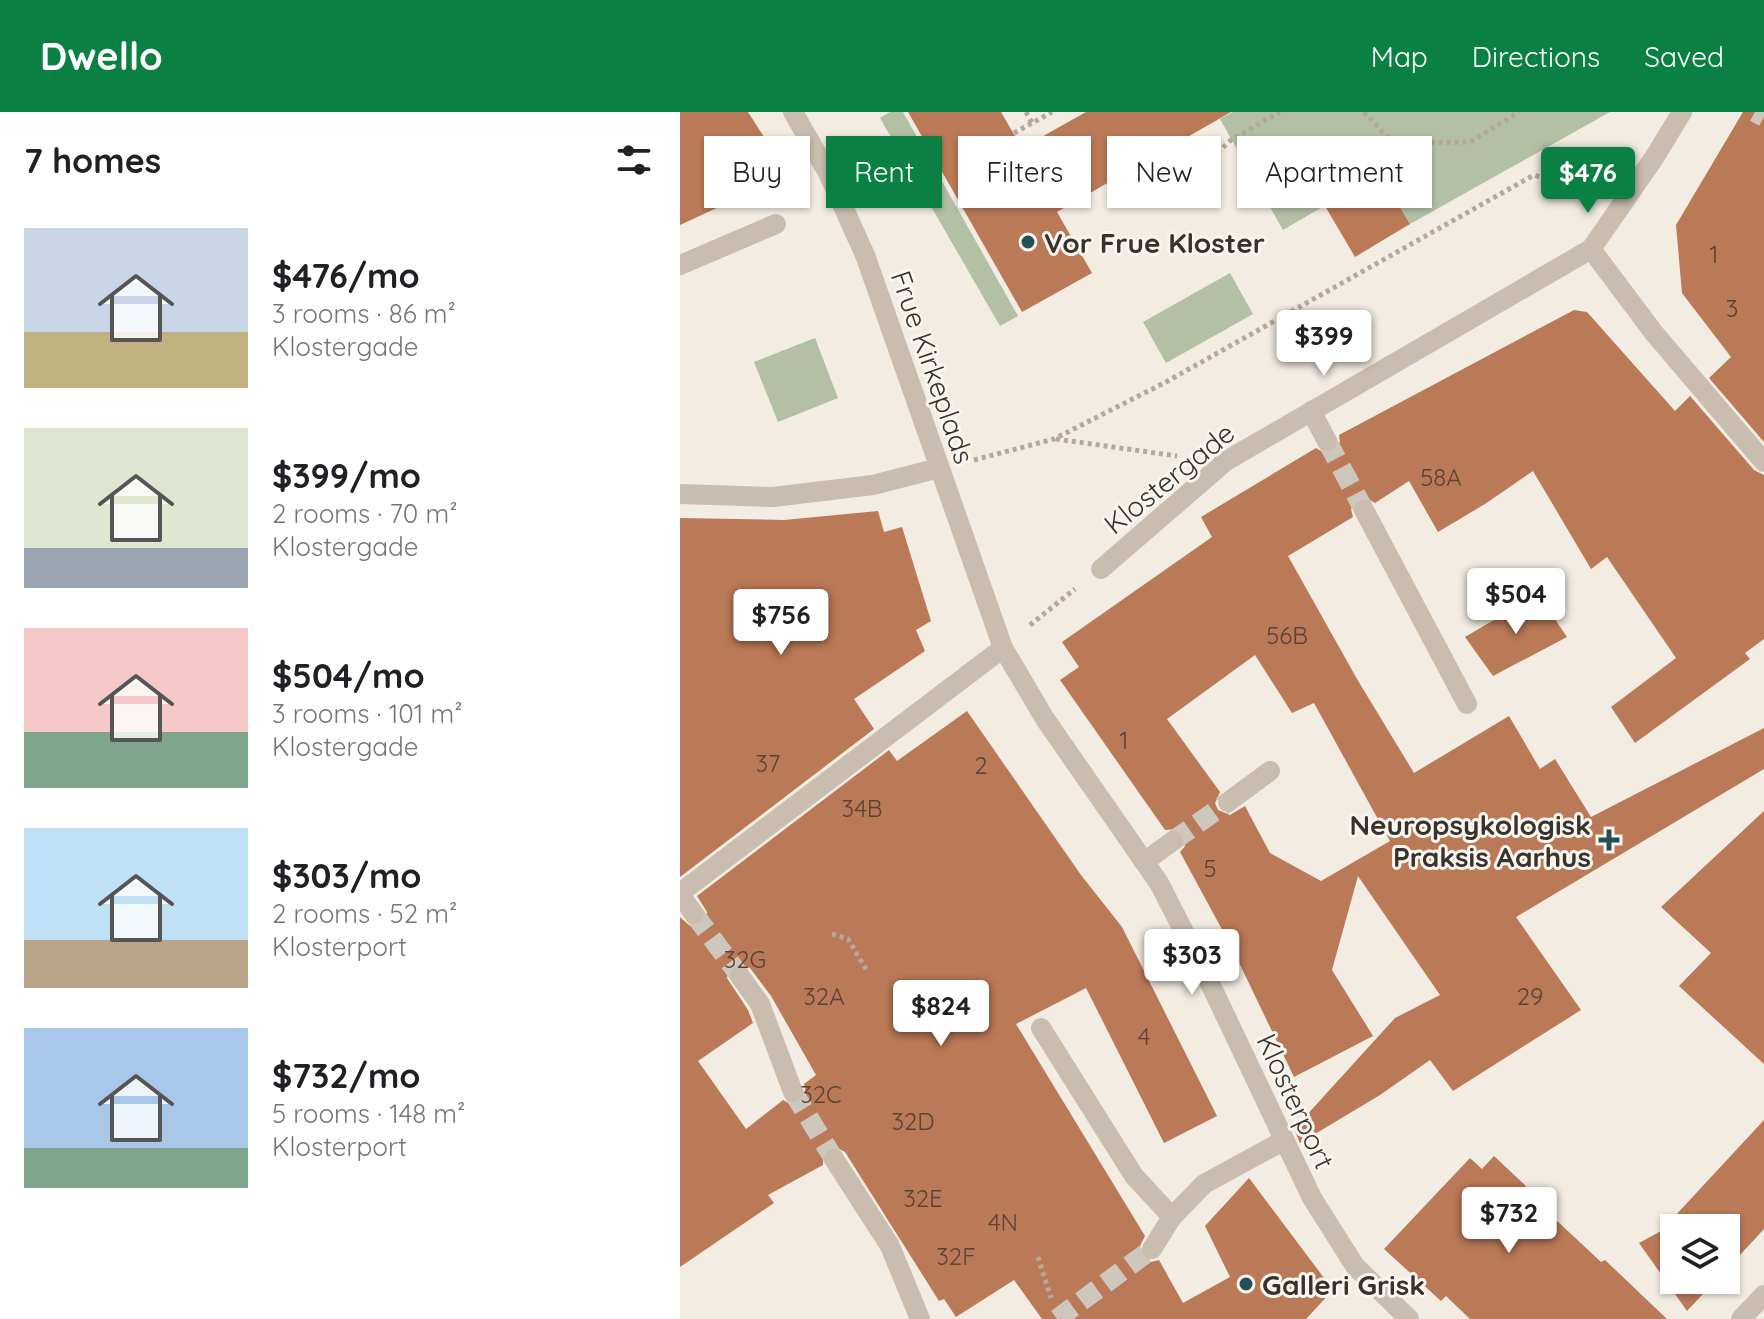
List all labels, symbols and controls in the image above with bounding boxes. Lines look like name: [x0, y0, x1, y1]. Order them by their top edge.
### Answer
text: Dwello: [40, 32, 163, 80]
text: Map: [1371, 39, 1428, 74]
text: Directions: [1472, 39, 1600, 74]
text: Saved: [1644, 39, 1724, 74]
chip: Buy: [704, 136, 810, 208]
chip: Rent: [826, 136, 942, 208]
chip: Filters: [958, 136, 1091, 208]
chip: New: [1107, 136, 1221, 208]
chip: Apartment: [1237, 136, 1432, 208]
icon: filters: [612, 138, 656, 182]
text: 7 homes: [24, 139, 161, 182]
pin: $476: [1541, 147, 1635, 215]
text: $476: [1559, 156, 1617, 189]
place label: Vor Frue Kloster: [1044, 225, 1265, 260]
marker: Vor Frue Kloster: [1019, 233, 1037, 251]
house number: 1: [1710, 239, 1718, 269]
text: $476/mo: [272, 254, 420, 297]
icon: home: [88, 260, 184, 356]
street label: Frue Kirkeplads: [884, 266, 982, 468]
house number: 3: [1726, 293, 1738, 323]
text: 3 rooms · 86 m²: [272, 297, 456, 330]
pin: $399: [1277, 310, 1371, 378]
text: $399: [1294, 319, 1354, 352]
text: Klostergade: [272, 330, 418, 363]
street label: Klostergade: [1097, 415, 1241, 541]
text: $399/mo: [272, 454, 421, 497]
icon: home: [88, 460, 184, 556]
house number: 58A: [1420, 462, 1462, 492]
text: 2 rooms · 70 m²: [272, 497, 457, 530]
text: Klostergade: [272, 530, 418, 563]
pin: $504: [1469, 568, 1563, 636]
text: $504: [1485, 577, 1547, 610]
pin: $756: [734, 589, 828, 657]
text: $756: [751, 598, 811, 631]
house number: 56B: [1266, 620, 1308, 650]
text: $504/mo: [272, 654, 425, 697]
icon: home: [88, 660, 184, 756]
text: 3 rooms · 101 m²: [272, 697, 463, 730]
house number: 1: [1120, 725, 1128, 755]
text: Klostergade: [272, 730, 418, 763]
house number: 37: [756, 748, 780, 778]
house number: 2: [974, 750, 988, 780]
house number: 34B: [842, 793, 882, 823]
place label: Neuropsykologisk Praksis Aarhus: [1349, 807, 1591, 874]
marker: Neuropsykologisk Praksis Aarhus: [1598, 829, 1620, 851]
house number: 5: [1203, 853, 1217, 883]
text: $303/mo: [272, 854, 422, 897]
icon: home: [88, 860, 184, 956]
text: 2 rooms · 52 m²: [272, 897, 457, 930]
pin: $303: [1145, 929, 1239, 997]
text: Klosterport: [272, 930, 407, 963]
text: $303: [1162, 938, 1222, 971]
house number: 32G: [724, 944, 766, 974]
pin: $824: [894, 980, 988, 1048]
house number: 32A: [803, 981, 845, 1011]
house number: 29: [1517, 981, 1543, 1011]
text: $824: [911, 989, 971, 1022]
house number: 4: [1138, 1021, 1150, 1051]
street label: Klosterport: [1249, 1028, 1343, 1174]
text: $732/mo: [272, 1054, 420, 1097]
icon: home: [88, 1060, 184, 1156]
house number: 32C: [800, 1079, 842, 1109]
text: 5 rooms · 148 m²: [272, 1097, 465, 1130]
house number: 32D: [891, 1106, 935, 1136]
text: Klosterport: [272, 1130, 407, 1163]
house number: 32E: [903, 1183, 943, 1213]
pin: $732: [1462, 1187, 1556, 1255]
text: $732: [1480, 1196, 1538, 1229]
house number: 4N: [988, 1207, 1018, 1237]
map controls: [1660, 1214, 1740, 1294]
button: layers: [1660, 1214, 1740, 1294]
house number: 32F: [936, 1241, 976, 1271]
place label: Galleri Grisk: [1262, 1267, 1425, 1302]
marker: Galleri Grisk: [1237, 1275, 1255, 1293]

